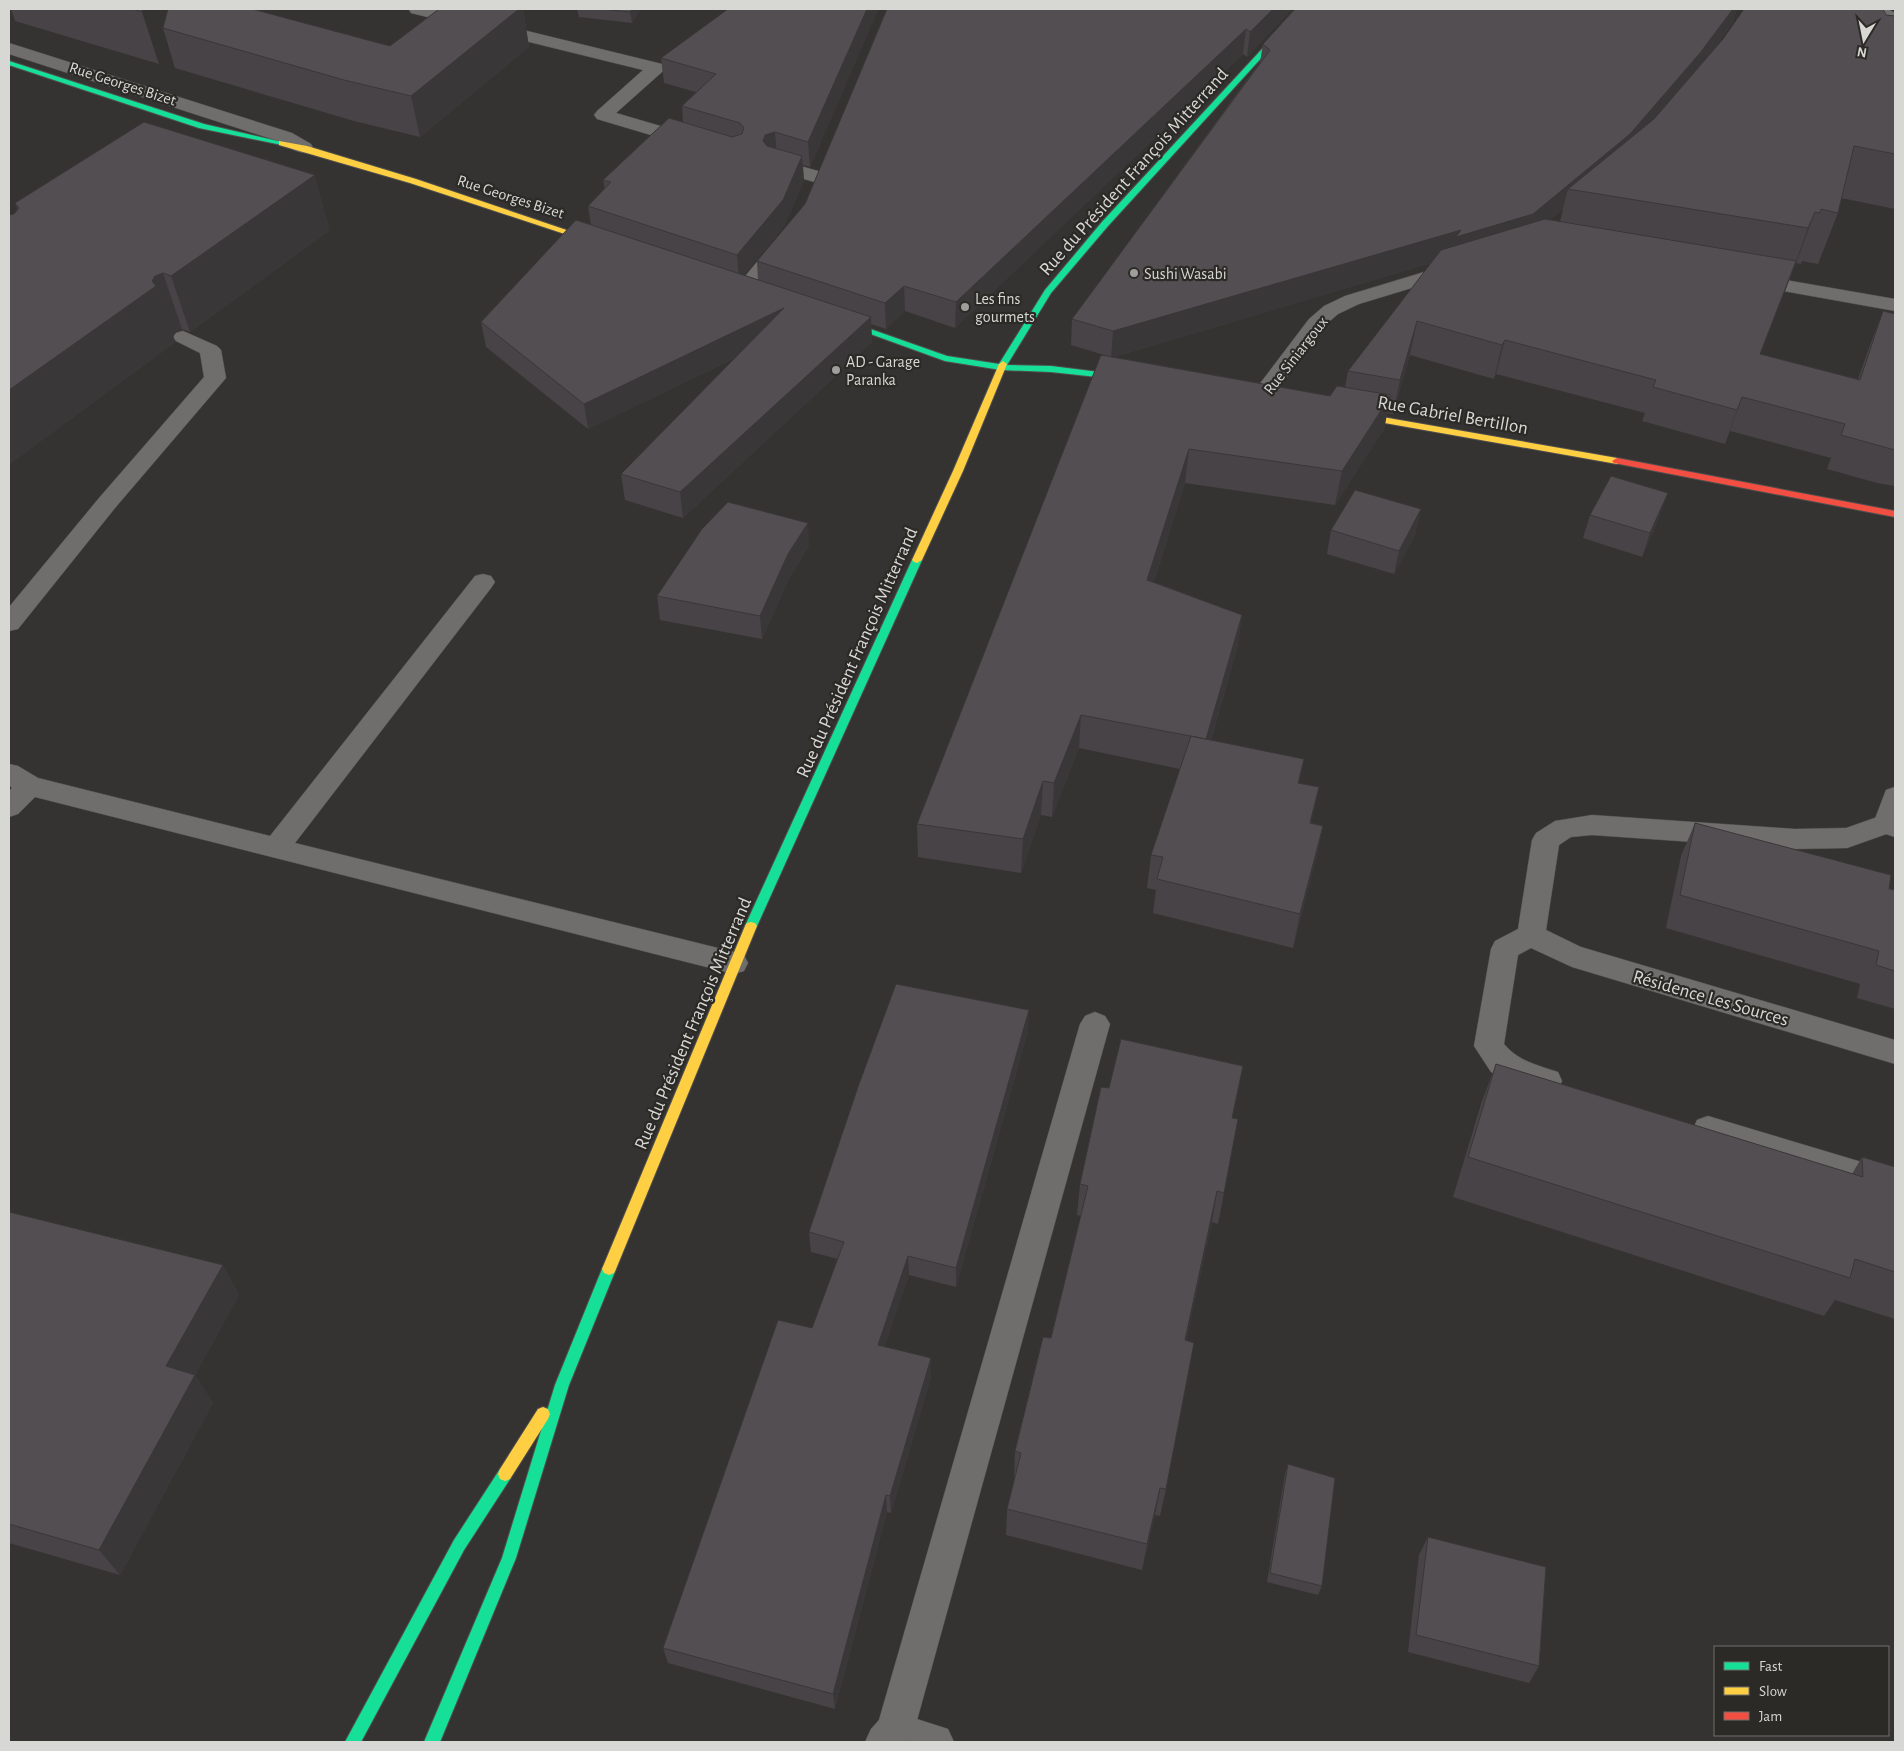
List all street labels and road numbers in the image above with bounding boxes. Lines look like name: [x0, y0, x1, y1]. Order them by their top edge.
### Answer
street label: Rue Georges Bizet: [67, 59, 178, 109]
street label: Rue du Président François Mitterrand: [1036, 64, 1232, 279]
street label: Rue Georges Bizet: [455, 172, 566, 222]
street label: Rue Siniargoux: [1261, 314, 1331, 397]
street label: Rue Gabriel Bertillon: [1376, 393, 1529, 438]
street label: Rue du Président François Mitterrand: [793, 524, 921, 781]
street label: Rue du Président François Mitterrand: [632, 895, 755, 1152]
street label: Résidence Les Sources: [1631, 967, 1791, 1030]

